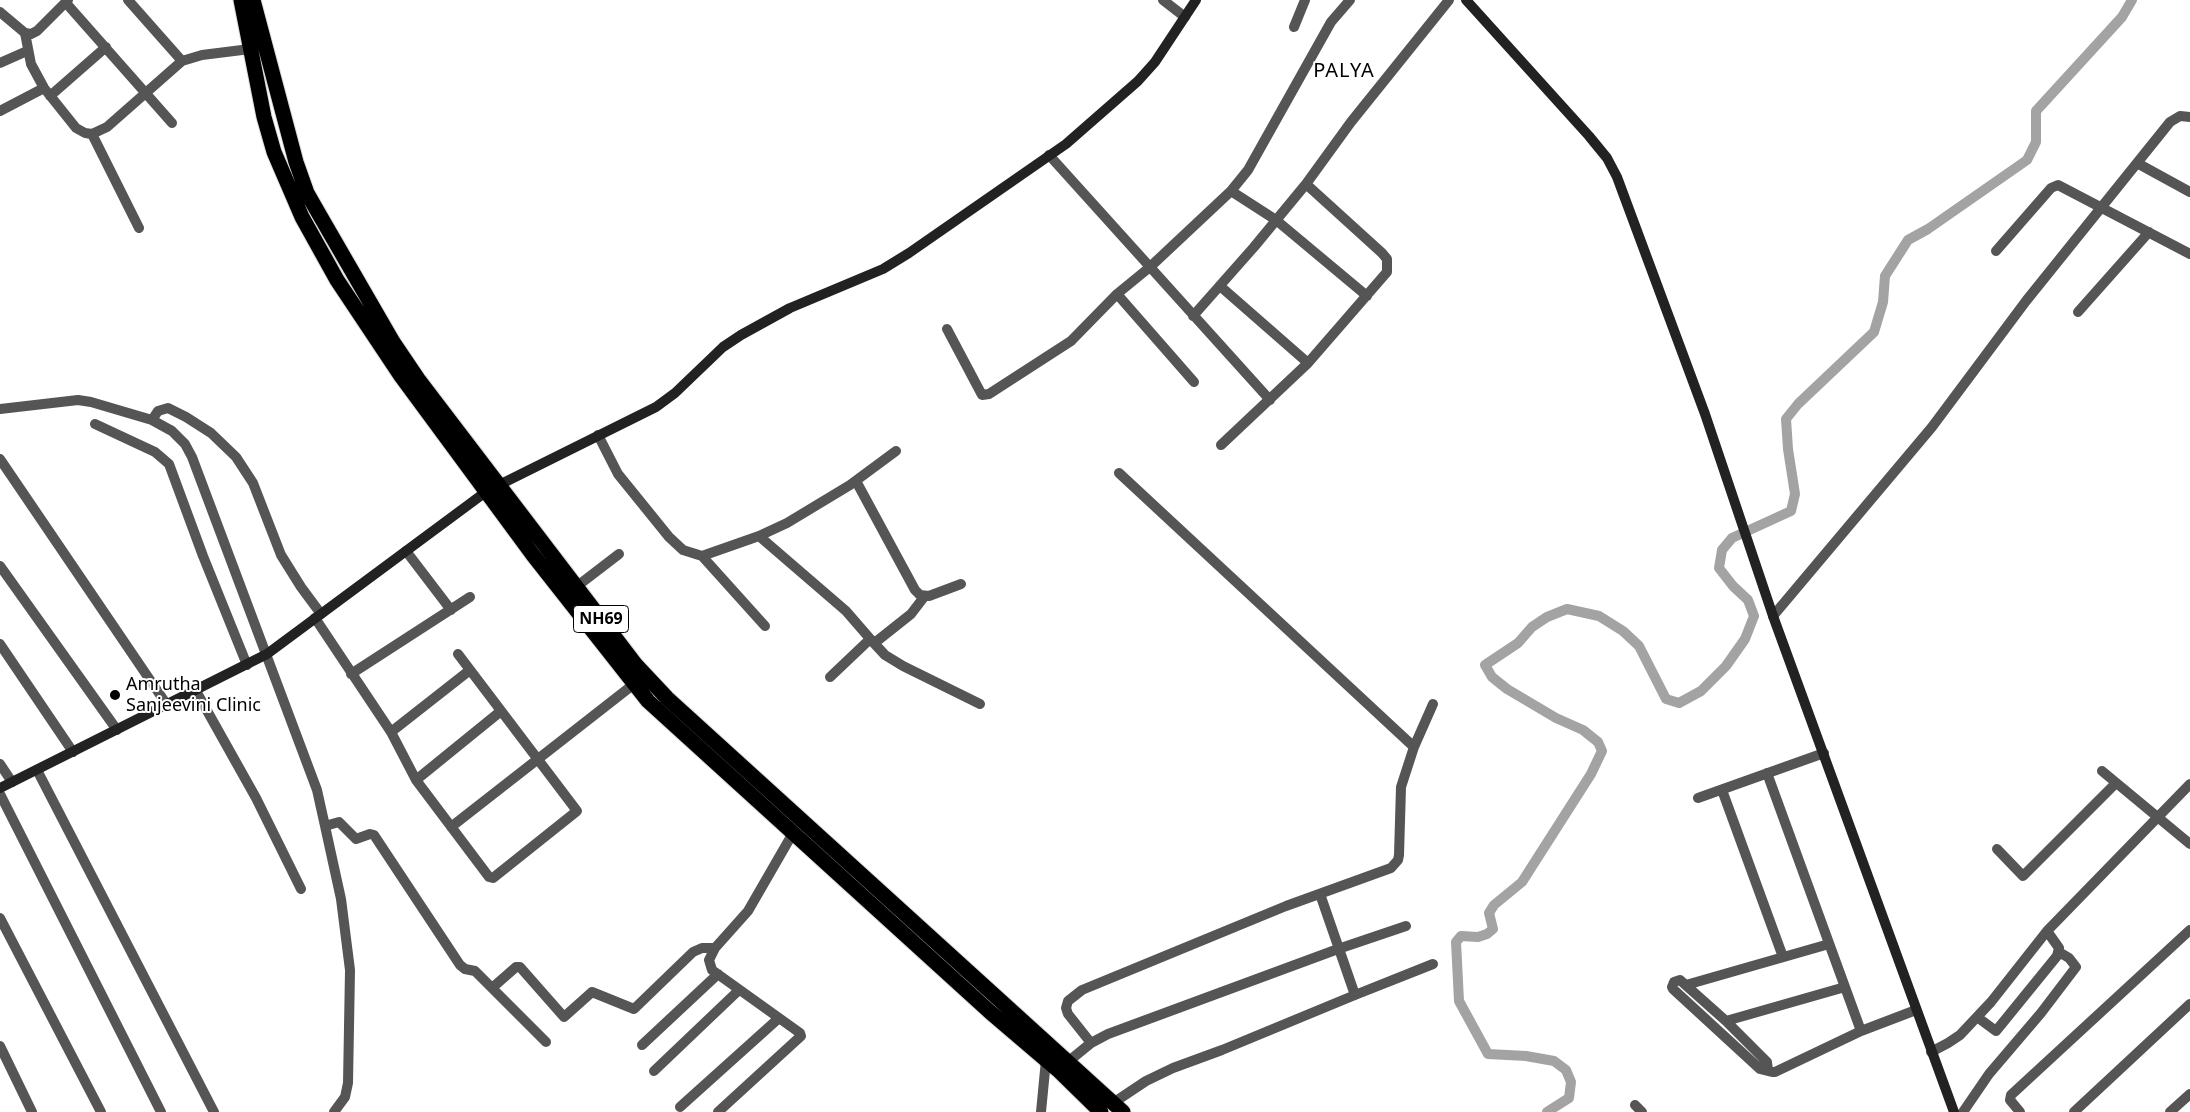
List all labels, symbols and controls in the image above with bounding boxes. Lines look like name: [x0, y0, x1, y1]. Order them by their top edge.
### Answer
district label: PALYA: [1313, 59, 1375, 83]
road number: NH69: [574, 606, 628, 632]
place label: Amrutha Sanjeevini Clinic: [126, 674, 261, 716]
marker: Amrutha Sanjeevini Clinic: [108, 688, 122, 702]

